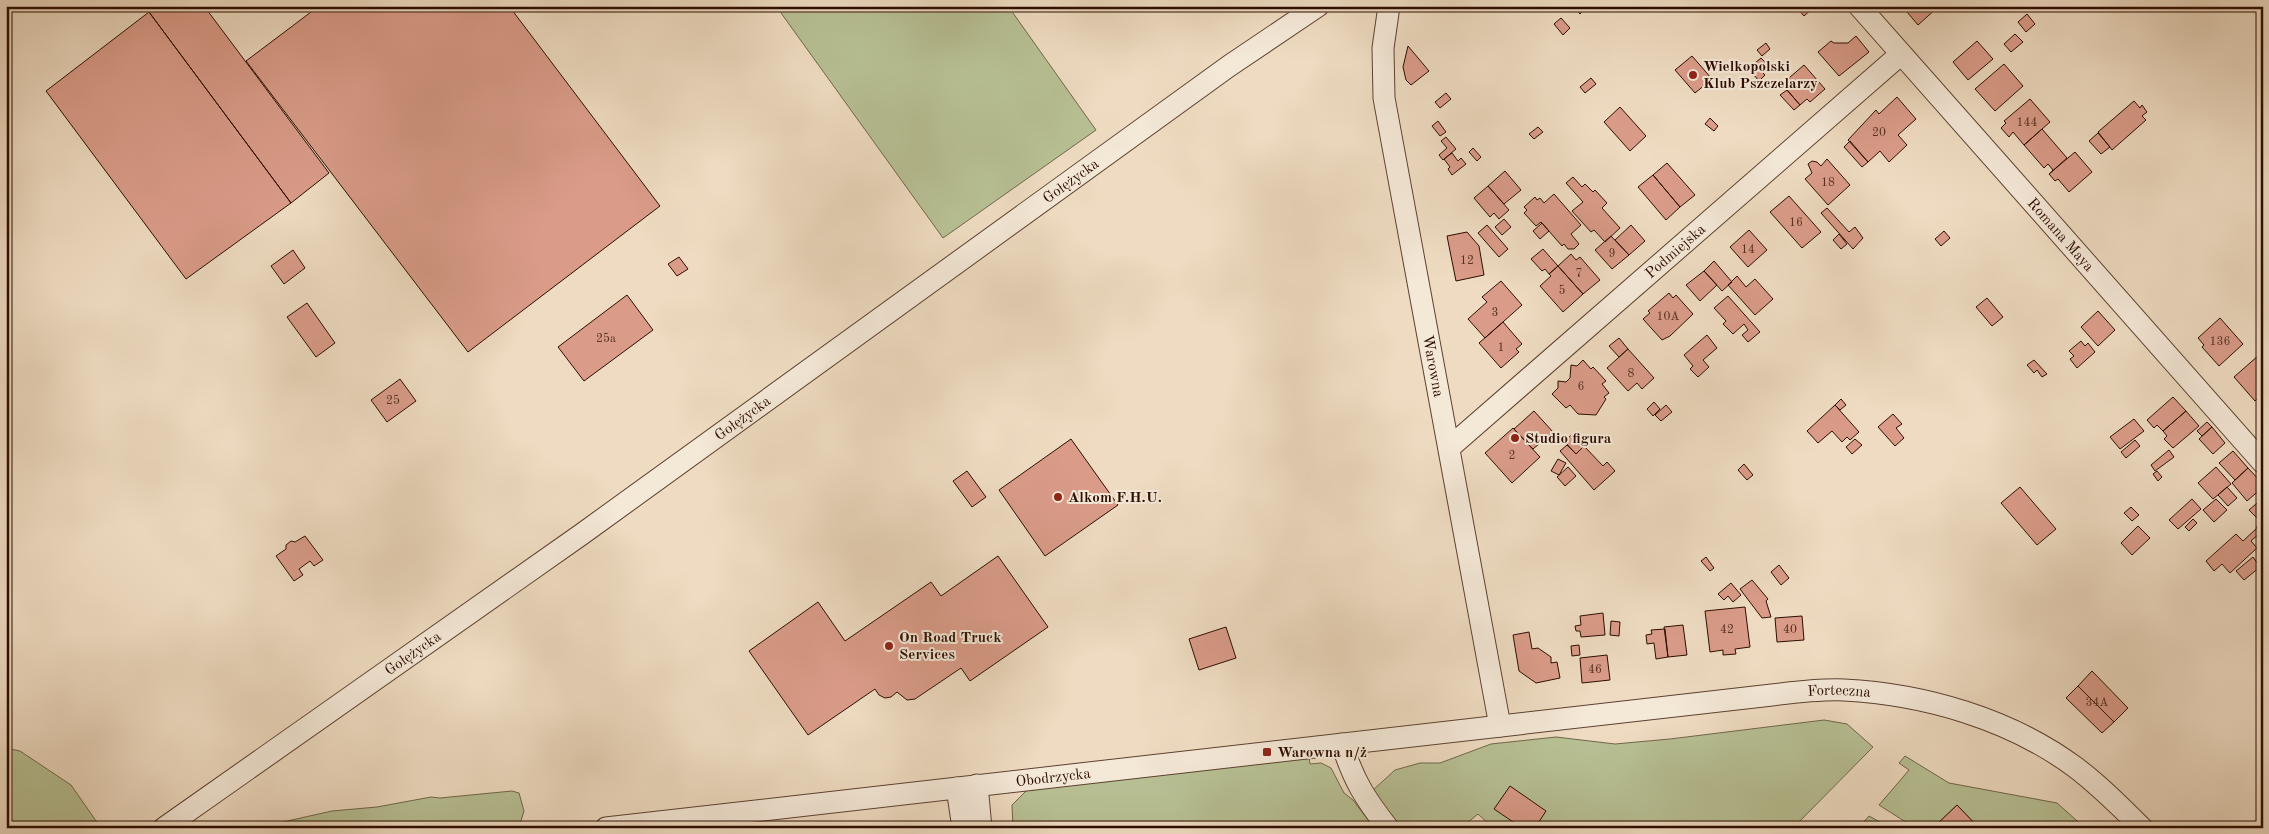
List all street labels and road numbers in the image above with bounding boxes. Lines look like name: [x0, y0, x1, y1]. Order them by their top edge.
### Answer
street label: Gołężycka: [1041, 156, 1103, 207]
street label: Romana Maya: [2024, 196, 2096, 275]
street label: Podmiejska: [1643, 222, 1709, 282]
street label: Warowna: [1419, 334, 1445, 399]
street label: Gołężycka: [713, 394, 774, 444]
street label: Gołężycka: [383, 629, 445, 679]
street label: Forteczna: [1807, 684, 1872, 701]
street label: Obodrzycka: [1015, 767, 1092, 790]

